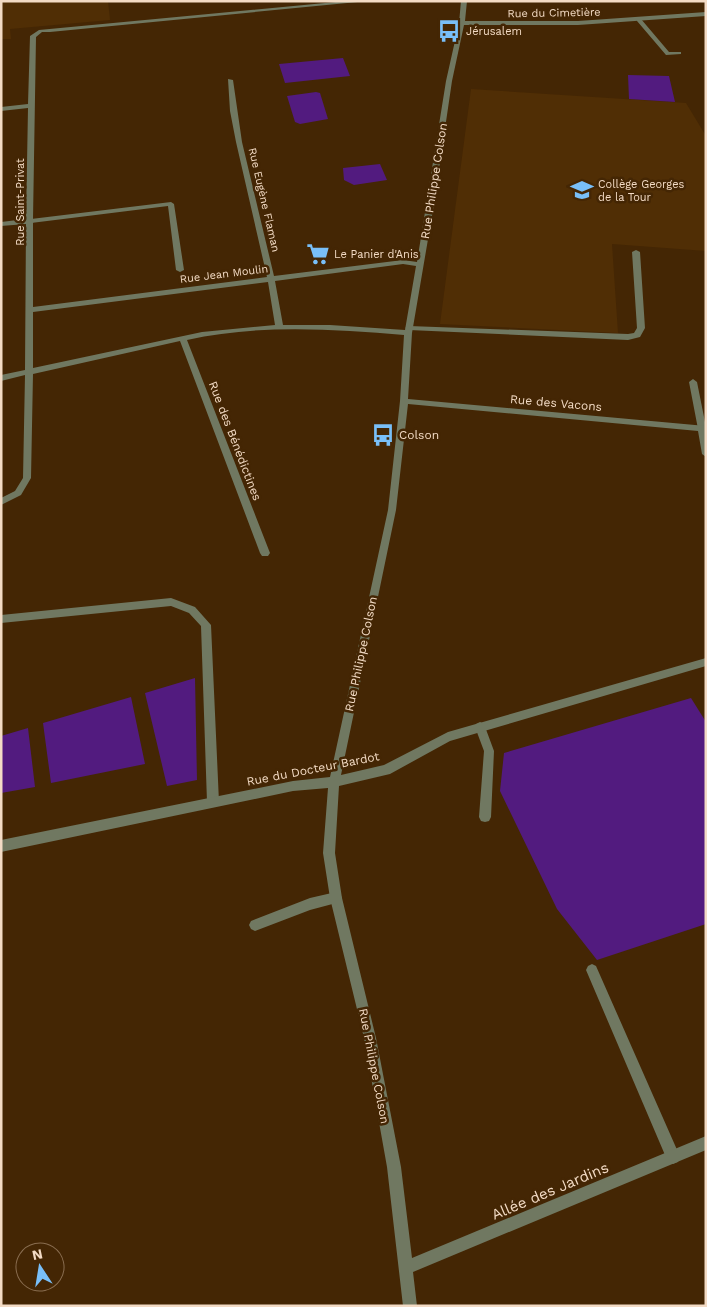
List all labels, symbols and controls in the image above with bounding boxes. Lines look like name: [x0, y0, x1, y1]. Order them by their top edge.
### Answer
street label: Rue du Cimetière: [507, 6, 601, 20]
bus stop icon: Jérusalem: [436, 18, 462, 44]
place label: Jérusalem: [466, 25, 522, 38]
street label: Rue Philippe Colson: [418, 122, 450, 240]
street label: Rue Eugène Flaman: [246, 147, 282, 253]
street label: Rue Saint-Privat: [14, 158, 27, 246]
school or university icon: Collège Georges de la Tour: [569, 177, 595, 203]
place label: Collège Georges de la Tour: [598, 178, 684, 204]
supermarket icon: Le Panier d'Anis: [305, 241, 331, 267]
place label: Le Panier d'Anis: [334, 248, 419, 261]
street label: Rue Jean Moulin: [179, 262, 269, 286]
street label: Rue des Bénédictines: [206, 379, 264, 503]
street label: Rue des Vacons: [509, 392, 603, 414]
bus stop icon: Colson: [370, 422, 396, 448]
place label: Colson: [399, 428, 439, 442]
street label: Rue Philippe Colson: [342, 595, 380, 713]
street label: Rue du Docteur Bardot: [245, 749, 381, 789]
street label: Rue Philippe Colson: [356, 1007, 392, 1125]
street label: Allée des Jardins: [489, 1158, 611, 1224]
north arrow: [15, 1242, 65, 1292]
text: N: [31, 1245, 44, 1263]

